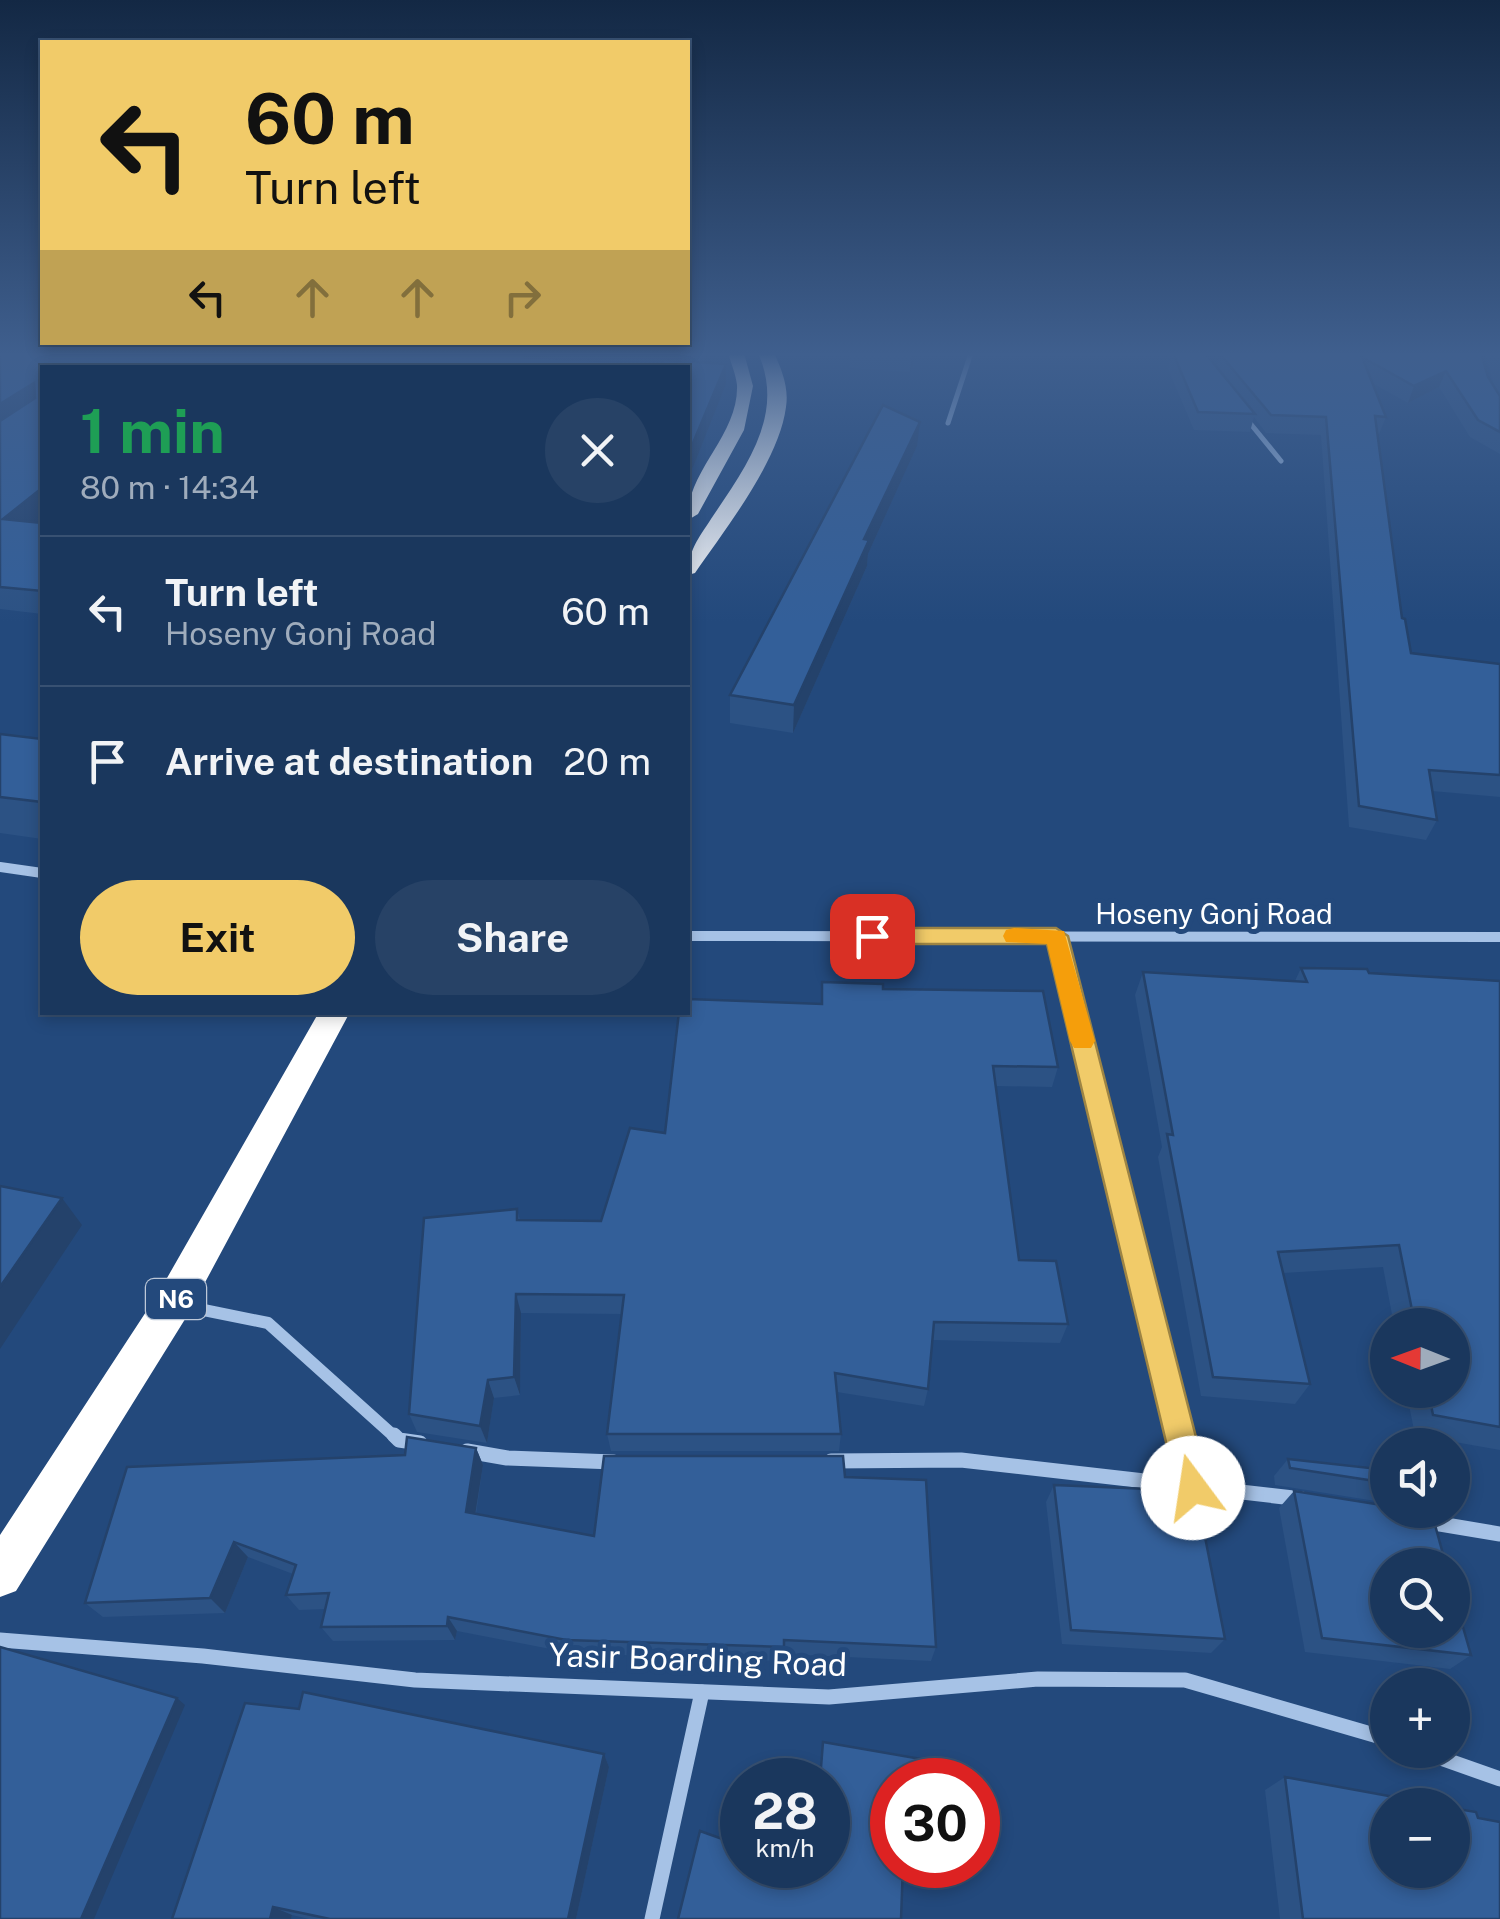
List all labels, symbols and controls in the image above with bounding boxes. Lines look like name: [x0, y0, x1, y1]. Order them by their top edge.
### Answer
text: 60 m: [245, 77, 415, 160]
icon: left: [80, 80, 210, 210]
text: Turn left: [245, 161, 421, 214]
icon: left: [180, 270, 235, 325]
icon: ahead: [285, 270, 340, 325]
icon: ahead: [390, 270, 445, 325]
icon: right: [495, 270, 550, 325]
text: 1 min: [80, 396, 225, 467]
button: close: [545, 398, 650, 503]
text: 80 m · 14:34: [80, 469, 259, 506]
text: Turn left: [165, 570, 319, 615]
icon: left: [80, 584, 135, 639]
text: 60 m: [561, 589, 650, 634]
text: Hoseny Gonj Road: [165, 615, 436, 652]
icon: arrive: [80, 734, 135, 789]
text: Arrive at destination: [165, 739, 533, 784]
text: 20 m: [563, 739, 651, 784]
button: Exit: [80, 880, 355, 995]
button: Share: [375, 880, 650, 995]
pin: [830, 894, 915, 979]
street label: Hoseny Gonj Road: [1095, 897, 1333, 930]
icon: arrive: [845, 909, 900, 964]
road number: N6: [146, 1279, 206, 1319]
north arrow: [1370, 1308, 1470, 1408]
map controls: [1370, 1308, 1470, 1888]
button: sound: [1370, 1428, 1470, 1528]
position arrow: [1141, 1436, 1245, 1540]
button: search: [1370, 1548, 1470, 1648]
street label: Yasir Boarding Road: [548, 1636, 848, 1683]
button: +: [1370, 1668, 1470, 1768]
speed limit sign: 30: [870, 1758, 1000, 1888]
text: 28: [752, 1781, 818, 1840]
button: −: [1370, 1788, 1470, 1888]
text: km/h: [756, 1833, 814, 1863]

